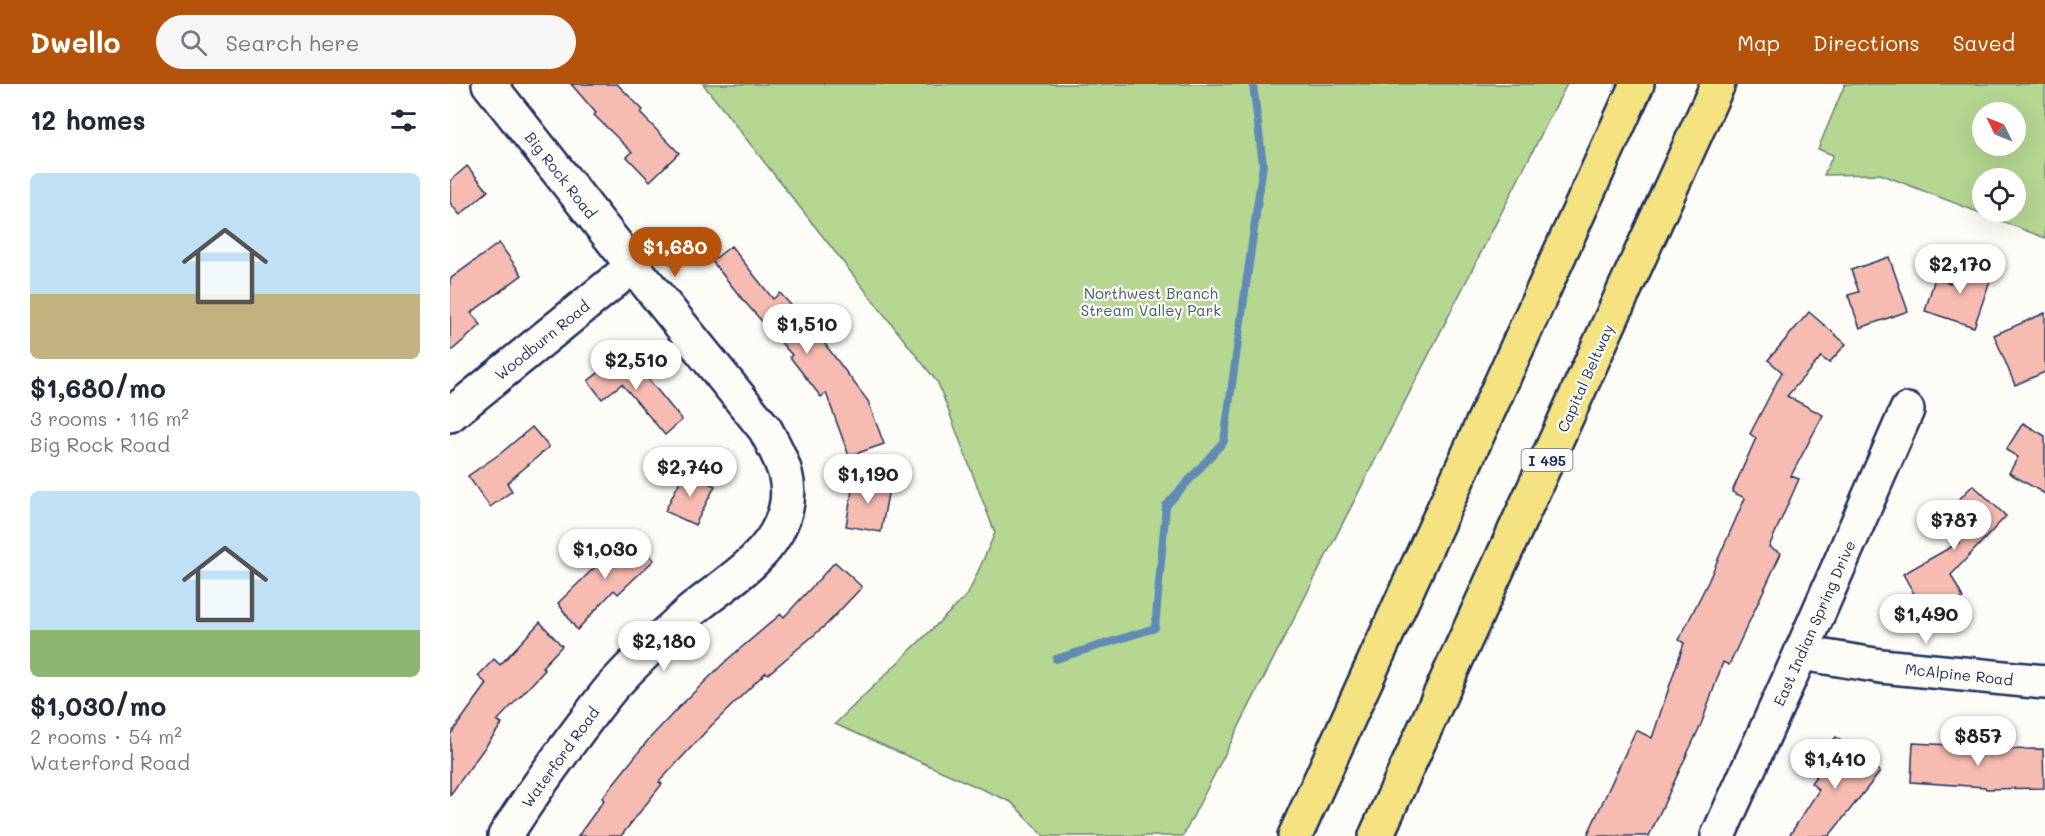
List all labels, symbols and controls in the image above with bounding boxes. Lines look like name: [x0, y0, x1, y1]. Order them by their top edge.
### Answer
search box: [156, 15, 576, 69]
text: Dwello: [30, 24, 120, 60]
icon: search: [177, 26, 210, 59]
text: Search here: [225, 28, 359, 57]
text: Map: [1737, 29, 1780, 56]
text: Directions: [1813, 29, 1920, 56]
text: Saved: [1953, 29, 2015, 56]
north arrow: [1972, 102, 2026, 156]
map controls: [1972, 102, 2026, 222]
text: 12 homes: [30, 103, 146, 137]
icon: filters: [387, 104, 420, 137]
street label: Big Rock Road: [521, 128, 601, 222]
button: locate: [1972, 168, 2026, 222]
icon: home: [171, 212, 279, 320]
pin: $1,680: [626, 227, 724, 278]
text: $1,680: [643, 233, 707, 259]
pin: $2,170: [1911, 244, 2009, 295]
text: $2,170: [1929, 250, 1991, 276]
park label: Northwest Branch Stream Valley Park: [1081, 283, 1221, 320]
street label: Woodburn Road: [491, 296, 593, 384]
pin: $1,510: [758, 304, 856, 355]
text: $1,510: [777, 310, 837, 336]
street label: Capital Beltway: [1552, 321, 1618, 435]
pin: $2,510: [587, 340, 685, 391]
text: $2,510: [604, 346, 668, 372]
text: $1,680/mo: [30, 371, 166, 405]
text: 3 rooms · 116 m²: [30, 405, 189, 431]
text: Big Rock Road: [30, 431, 170, 457]
pin: $2,740: [641, 447, 739, 498]
road number: I 495: [1522, 449, 1572, 471]
text: $2,740: [657, 453, 723, 479]
pin: $1,190: [819, 454, 917, 505]
text: $1,190: [837, 460, 899, 486]
pin: $787: [1918, 500, 1990, 551]
text: $787: [1930, 506, 1978, 532]
pin: $1,030: [556, 529, 654, 580]
icon: home: [171, 530, 279, 638]
text: $1,030: [572, 535, 638, 561]
street label: East Indian Spring Drive: [1768, 537, 1860, 709]
pin: $1,490: [1877, 594, 1975, 645]
text: $1,490: [1894, 600, 1958, 626]
pin: $2,180: [615, 621, 713, 672]
text: $2,180: [632, 627, 696, 653]
street label: McAlpine Road: [1904, 658, 2014, 690]
text: $1,030/mo: [30, 689, 166, 723]
street label: Waterford Road: [517, 703, 603, 811]
pin: $857: [1942, 716, 2014, 767]
text: $857: [1954, 722, 2002, 748]
text: 2 rooms · 54 m²: [30, 723, 182, 749]
pin: $1,410: [1786, 739, 1884, 790]
text: $1,410: [1804, 745, 1866, 771]
text: Waterford Road: [30, 749, 190, 775]

